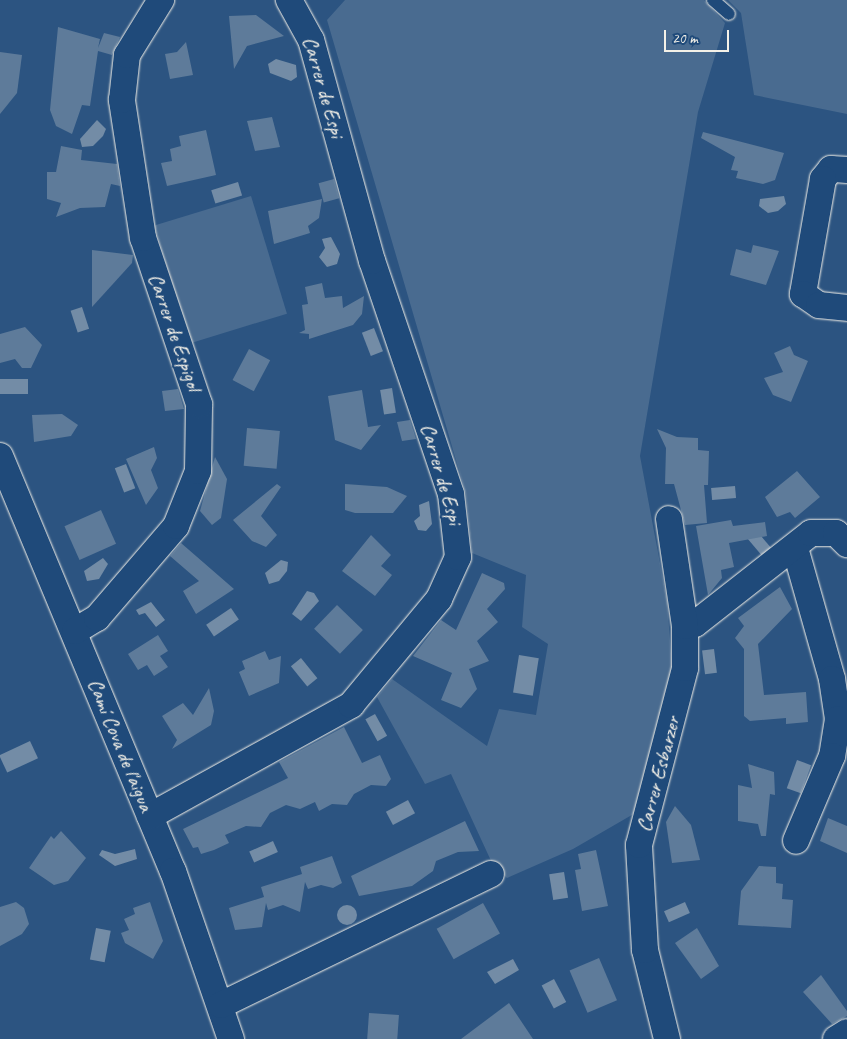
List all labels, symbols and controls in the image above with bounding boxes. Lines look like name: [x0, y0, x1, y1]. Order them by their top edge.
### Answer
scale bar: [667, 20, 732, 52]
text: 20 m: [672, 29, 698, 48]
street label: Carrer de Espi: [298, 34, 350, 140]
street label: Carrer de Espigol: [143, 270, 207, 394]
street label: Carrer de Espi: [416, 421, 468, 527]
street label: Camí Cova de l'aigua: [83, 675, 159, 815]
street label: Carrer Esbarzer: [630, 713, 686, 835]

